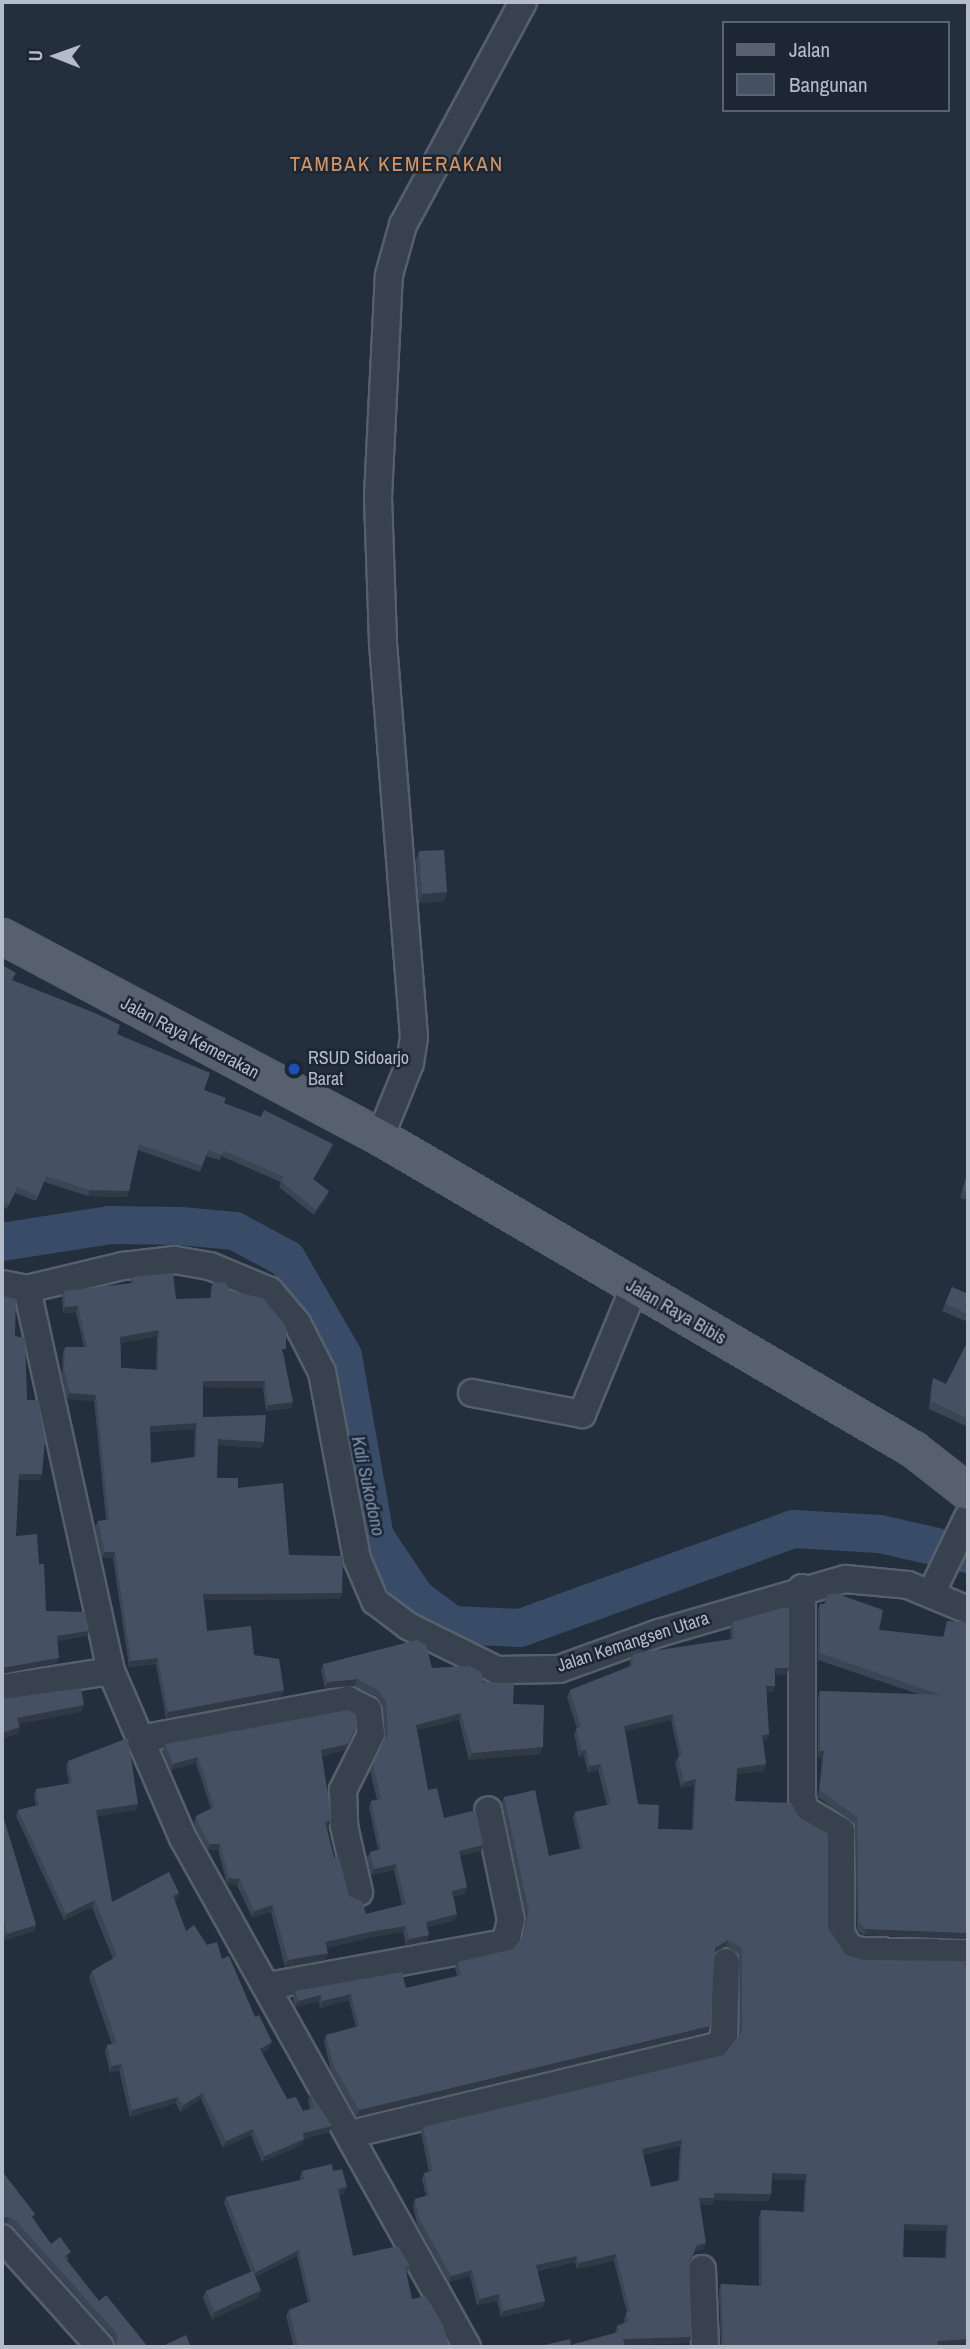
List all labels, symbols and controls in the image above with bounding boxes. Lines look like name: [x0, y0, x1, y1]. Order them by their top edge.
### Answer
north arrow: [21, 21, 91, 91]
legend: [722, 21, 949, 112]
text: Jalan: [789, 35, 830, 64]
text: U: [22, 50, 48, 61]
text: Bangunan: [789, 70, 868, 99]
district label: TAMBAK KEMERAKAN: [292, 151, 502, 177]
street label: Jalan Raya Kemerakan: [117, 992, 263, 1084]
place label: RSUD Sidoarjo Barat: [308, 1048, 409, 1090]
marker: RSUD Sidoarjo Barat: [286, 1061, 302, 1077]
street label: Jalan Raya Bibis: [622, 1275, 730, 1349]
water label: Kali Sukodono: [346, 1434, 390, 1538]
street label: Jalan Kemangsen Utara: [554, 1607, 712, 1677]

